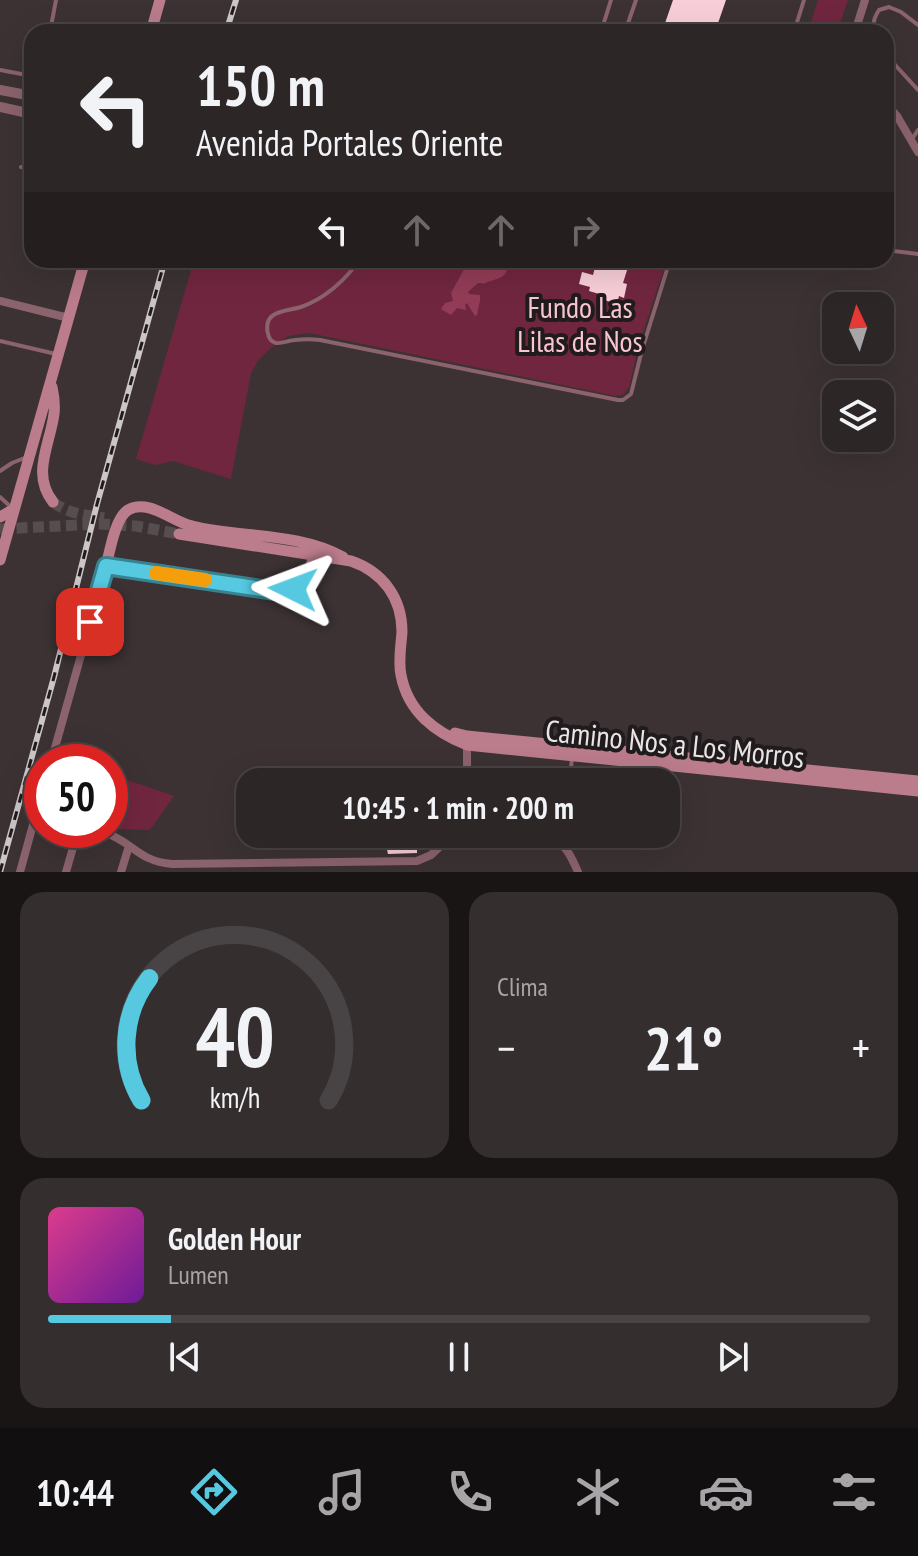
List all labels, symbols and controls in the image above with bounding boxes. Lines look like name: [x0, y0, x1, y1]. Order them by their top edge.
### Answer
text: 150 m: [196, 49, 325, 121]
icon: left: [64, 56, 168, 160]
text: Avenida Portales Oriente: [196, 119, 503, 166]
icon: left: [311, 208, 355, 252]
icon: ahead: [395, 208, 439, 252]
icon: ahead: [479, 208, 523, 252]
icon: right: [563, 208, 607, 252]
park label: Fundo Las Lilas de Nos: [517, 287, 643, 360]
north arrow: [822, 292, 894, 364]
map controls: [822, 292, 894, 452]
button: layers: [822, 380, 894, 452]
position arrow: [251, 547, 335, 631]
pin: [56, 588, 124, 656]
icon: arrive: [68, 600, 112, 644]
street label: Camino Nos a Los Morros: [544, 710, 806, 776]
speed limit sign: 50: [24, 744, 128, 848]
text: 10:45 · 1 min · 200 m: [342, 788, 574, 827]
text: Clima: [497, 970, 548, 1003]
text: 40: [195, 982, 274, 1090]
text: 21°: [644, 1009, 723, 1087]
text: −: [497, 1019, 515, 1076]
text: +: [852, 1019, 870, 1076]
text: km/h: [209, 1079, 260, 1116]
text: Golden Hour: [168, 1219, 301, 1258]
text: Lumen: [168, 1258, 229, 1291]
icon: previous: [163, 1335, 207, 1379]
icon: pause: [437, 1335, 481, 1379]
icon: next: [711, 1335, 755, 1379]
icon: directions: [186, 1464, 242, 1520]
icon: music: [314, 1464, 370, 1520]
icon: phone: [442, 1464, 498, 1520]
icon: climate: [570, 1464, 626, 1520]
icon: car: [698, 1464, 754, 1520]
icon: filters: [826, 1464, 882, 1520]
text: 10:44: [36, 1469, 114, 1516]

